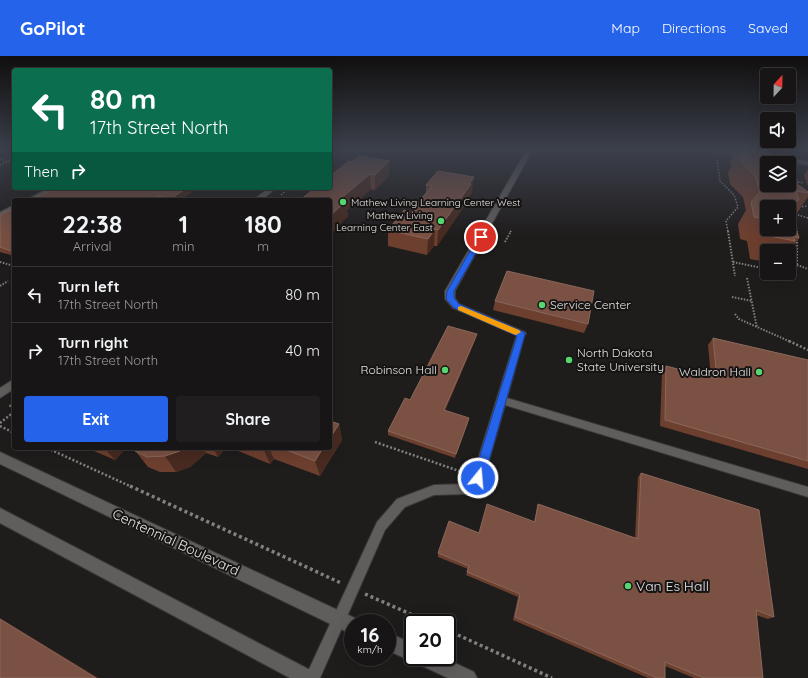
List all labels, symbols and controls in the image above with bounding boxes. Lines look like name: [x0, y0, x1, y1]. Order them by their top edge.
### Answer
text: GoPilot: [20, 16, 86, 40]
text: Map: [611, 19, 640, 37]
text: Directions: [662, 19, 726, 37]
text: Saved: [748, 19, 788, 37]
north arrow: [760, 68, 796, 104]
map controls: [760, 68, 796, 280]
text: 80 m: [90, 81, 156, 116]
icon: left: [24, 84, 76, 136]
button: sound: [760, 112, 796, 148]
text: 17th Street North: [90, 116, 228, 139]
button: layers: [760, 156, 796, 192]
icon: right: [67, 160, 89, 182]
text: Then: [24, 162, 59, 181]
place label: Mathew Living Learning Center West: [351, 196, 521, 209]
marker: Mathew Living Learning Center West: [338, 197, 348, 207]
button: +: [760, 200, 796, 236]
text: 22:38: [62, 209, 122, 239]
text: 1: [179, 209, 188, 239]
text: 180: [245, 209, 282, 239]
place label: Mathew Living Learning Center East: [336, 209, 434, 234]
marker: Mathew Living Learning Center East: [436, 216, 446, 226]
pin: [464, 220, 498, 254]
icon: arrive: [470, 226, 492, 248]
text: Arrival: [73, 238, 112, 254]
text: min: [172, 238, 194, 254]
text: m: [257, 238, 269, 254]
button: −: [760, 244, 796, 280]
text: Turn left: [58, 277, 120, 296]
icon: left: [24, 284, 46, 306]
text: 80 m: [285, 285, 320, 304]
text: 17th Street North: [58, 296, 158, 312]
place label: Service Center: [550, 297, 631, 312]
marker: Service Center: [537, 300, 547, 310]
text: Turn right: [58, 333, 129, 352]
icon: right: [24, 340, 46, 362]
text: 40 m: [285, 341, 320, 360]
place label: North Dakota State University: [577, 345, 664, 374]
text: 17th Street North: [58, 352, 158, 368]
marker: North Dakota State University: [564, 355, 574, 365]
place label: Robinson Hall: [360, 362, 437, 377]
place label: Waldron Hall: [679, 364, 751, 379]
marker: Robinson Hall: [440, 365, 450, 375]
marker: Waldron Hall: [754, 367, 764, 377]
button: Exit: [24, 396, 168, 442]
button: Share: [176, 396, 320, 442]
position arrow: [457, 457, 499, 499]
street label: Centennial Boulevard: [110, 505, 242, 579]
place label: Van Es Hall: [636, 577, 709, 595]
marker: Van Es Hall: [623, 581, 633, 591]
speed limit sign: 20: [404, 614, 456, 666]
text: 16: [361, 622, 379, 647]
text: km/h: [357, 643, 383, 656]

